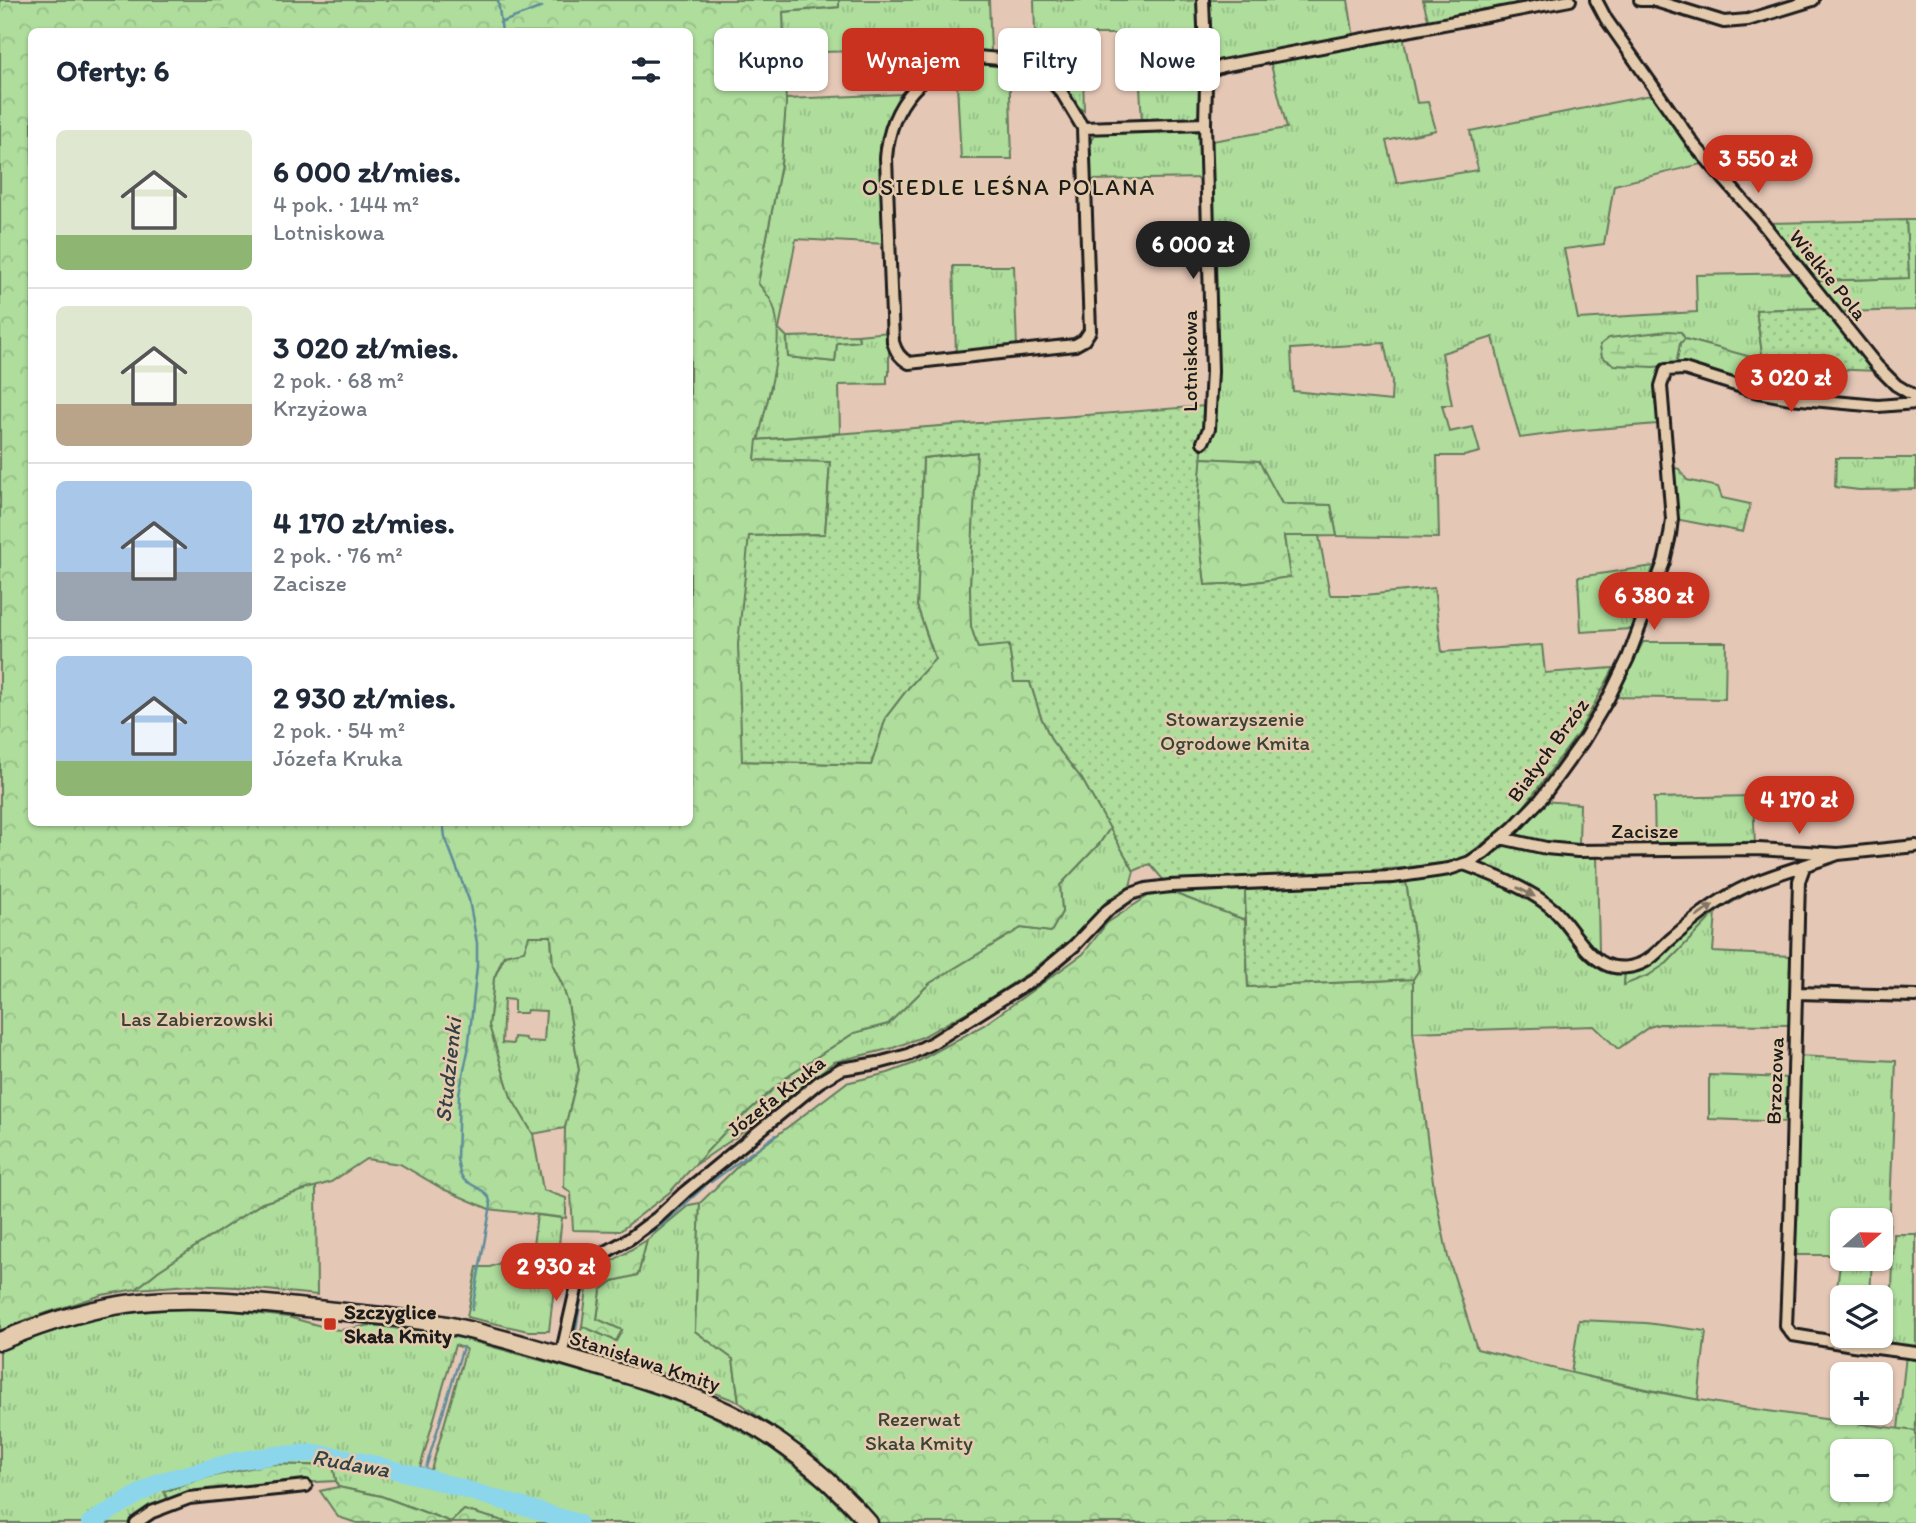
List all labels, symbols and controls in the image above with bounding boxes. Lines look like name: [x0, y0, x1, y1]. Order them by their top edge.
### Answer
chip: Kupno: [714, 28, 828, 91]
chip: Wynajem: [842, 28, 984, 91]
chip: Filtry: [998, 28, 1101, 91]
chip: Nowe: [1115, 28, 1220, 91]
icon: filters: [627, 51, 665, 89]
text: Oferty: 6: [56, 52, 169, 89]
pin: 3 550 zł: [1686, 136, 1830, 195]
text: 3 550 zł: [1719, 144, 1797, 172]
text: 6 000 zł/mies.: [273, 153, 461, 190]
icon: home: [112, 158, 196, 242]
district label: OSIEDLE LEŚNA POLANA: [862, 173, 1156, 201]
text: 4 pok. · 144 m²: [273, 190, 419, 218]
text: Lotniskowa: [273, 218, 385, 246]
pin: 6 000 zł: [1121, 222, 1265, 281]
street label: Wielkie Pola: [1784, 224, 1873, 325]
text: 6 000 zł: [1152, 230, 1234, 258]
street label: Lotniskowa: [1177, 310, 1202, 412]
text: 3 020 zł/mies.: [273, 329, 459, 366]
icon: home: [112, 334, 196, 418]
pin: 3 020 zł: [1719, 354, 1863, 414]
text: 3 020 zł: [1751, 363, 1831, 391]
text: 2 pok. · 68 m²: [273, 366, 404, 394]
text: Krzyżowa: [273, 394, 367, 422]
text: 4 170 zł/mies.: [273, 504, 455, 541]
icon: home: [112, 509, 196, 593]
text: 2 pok. · 76 m²: [273, 541, 403, 569]
text: Zacisze: [273, 569, 347, 597]
pin: 6 380 zł: [1582, 572, 1726, 632]
text: 6 380 zł: [1614, 581, 1694, 609]
text: 2 930 zł/mies.: [273, 679, 456, 716]
icon: home: [112, 684, 196, 768]
street label: Białych Brzóz: [1501, 693, 1594, 807]
park label: Stowarzyszenie Ogrodowe Kmita: [1160, 706, 1310, 755]
text: 2 pok. · 54 m²: [273, 716, 405, 744]
text: Józefa Kruka: [273, 744, 403, 772]
pin: 4 170 zł: [1727, 776, 1871, 836]
text: 4 170 zł: [1760, 785, 1838, 813]
street label: Zacisze: [1611, 818, 1679, 843]
one-way arrow: [1516, 887, 1536, 898]
one-way arrow: [1696, 904, 1714, 918]
park label: Las Zabierzowski: [121, 1006, 273, 1031]
water label: Studzienki: [429, 1014, 468, 1124]
street label: Brzozowa: [1760, 1037, 1789, 1125]
street label: Józefa Kruka: [721, 1049, 830, 1142]
north arrow: [1830, 1208, 1894, 1270]
map controls: [1830, 1208, 1893, 1502]
pin: 2 930 zł: [484, 1244, 628, 1303]
text: 2 930 zł: [517, 1252, 595, 1280]
button: layers: [1830, 1285, 1893, 1348]
place label: Szczyglice Skała Kmity: [344, 1299, 452, 1349]
marker: Szczyglice Skała Kmity: [322, 1316, 338, 1332]
street label: Stanisława Kmity: [567, 1324, 724, 1397]
button: +: [1830, 1362, 1893, 1425]
park label: Rezerwat Skała Kmity: [865, 1406, 973, 1455]
button: −: [1830, 1439, 1893, 1502]
water label: Rudawa: [310, 1442, 392, 1484]

